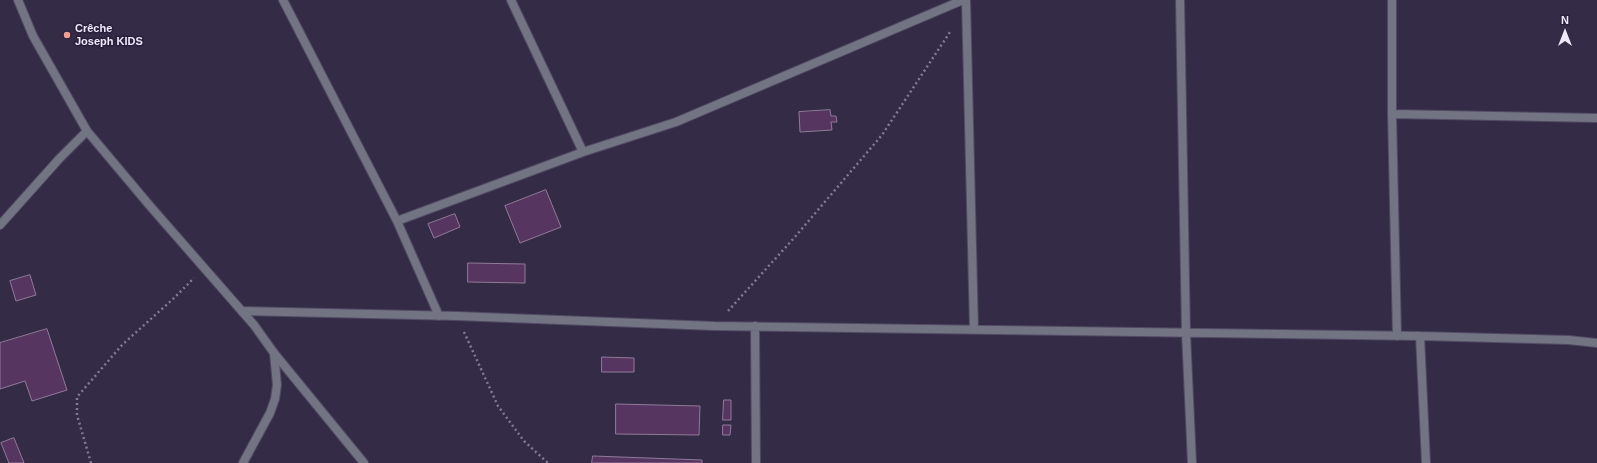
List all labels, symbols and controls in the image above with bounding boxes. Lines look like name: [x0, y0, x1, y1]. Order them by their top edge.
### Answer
north arrow: [1545, 12, 1585, 52]
text: N: [1561, 14, 1569, 26]
place label: Crêche Joseph KIDS: [75, 22, 143, 48]
marker: Crêche Joseph KIDS: [62, 30, 72, 40]

